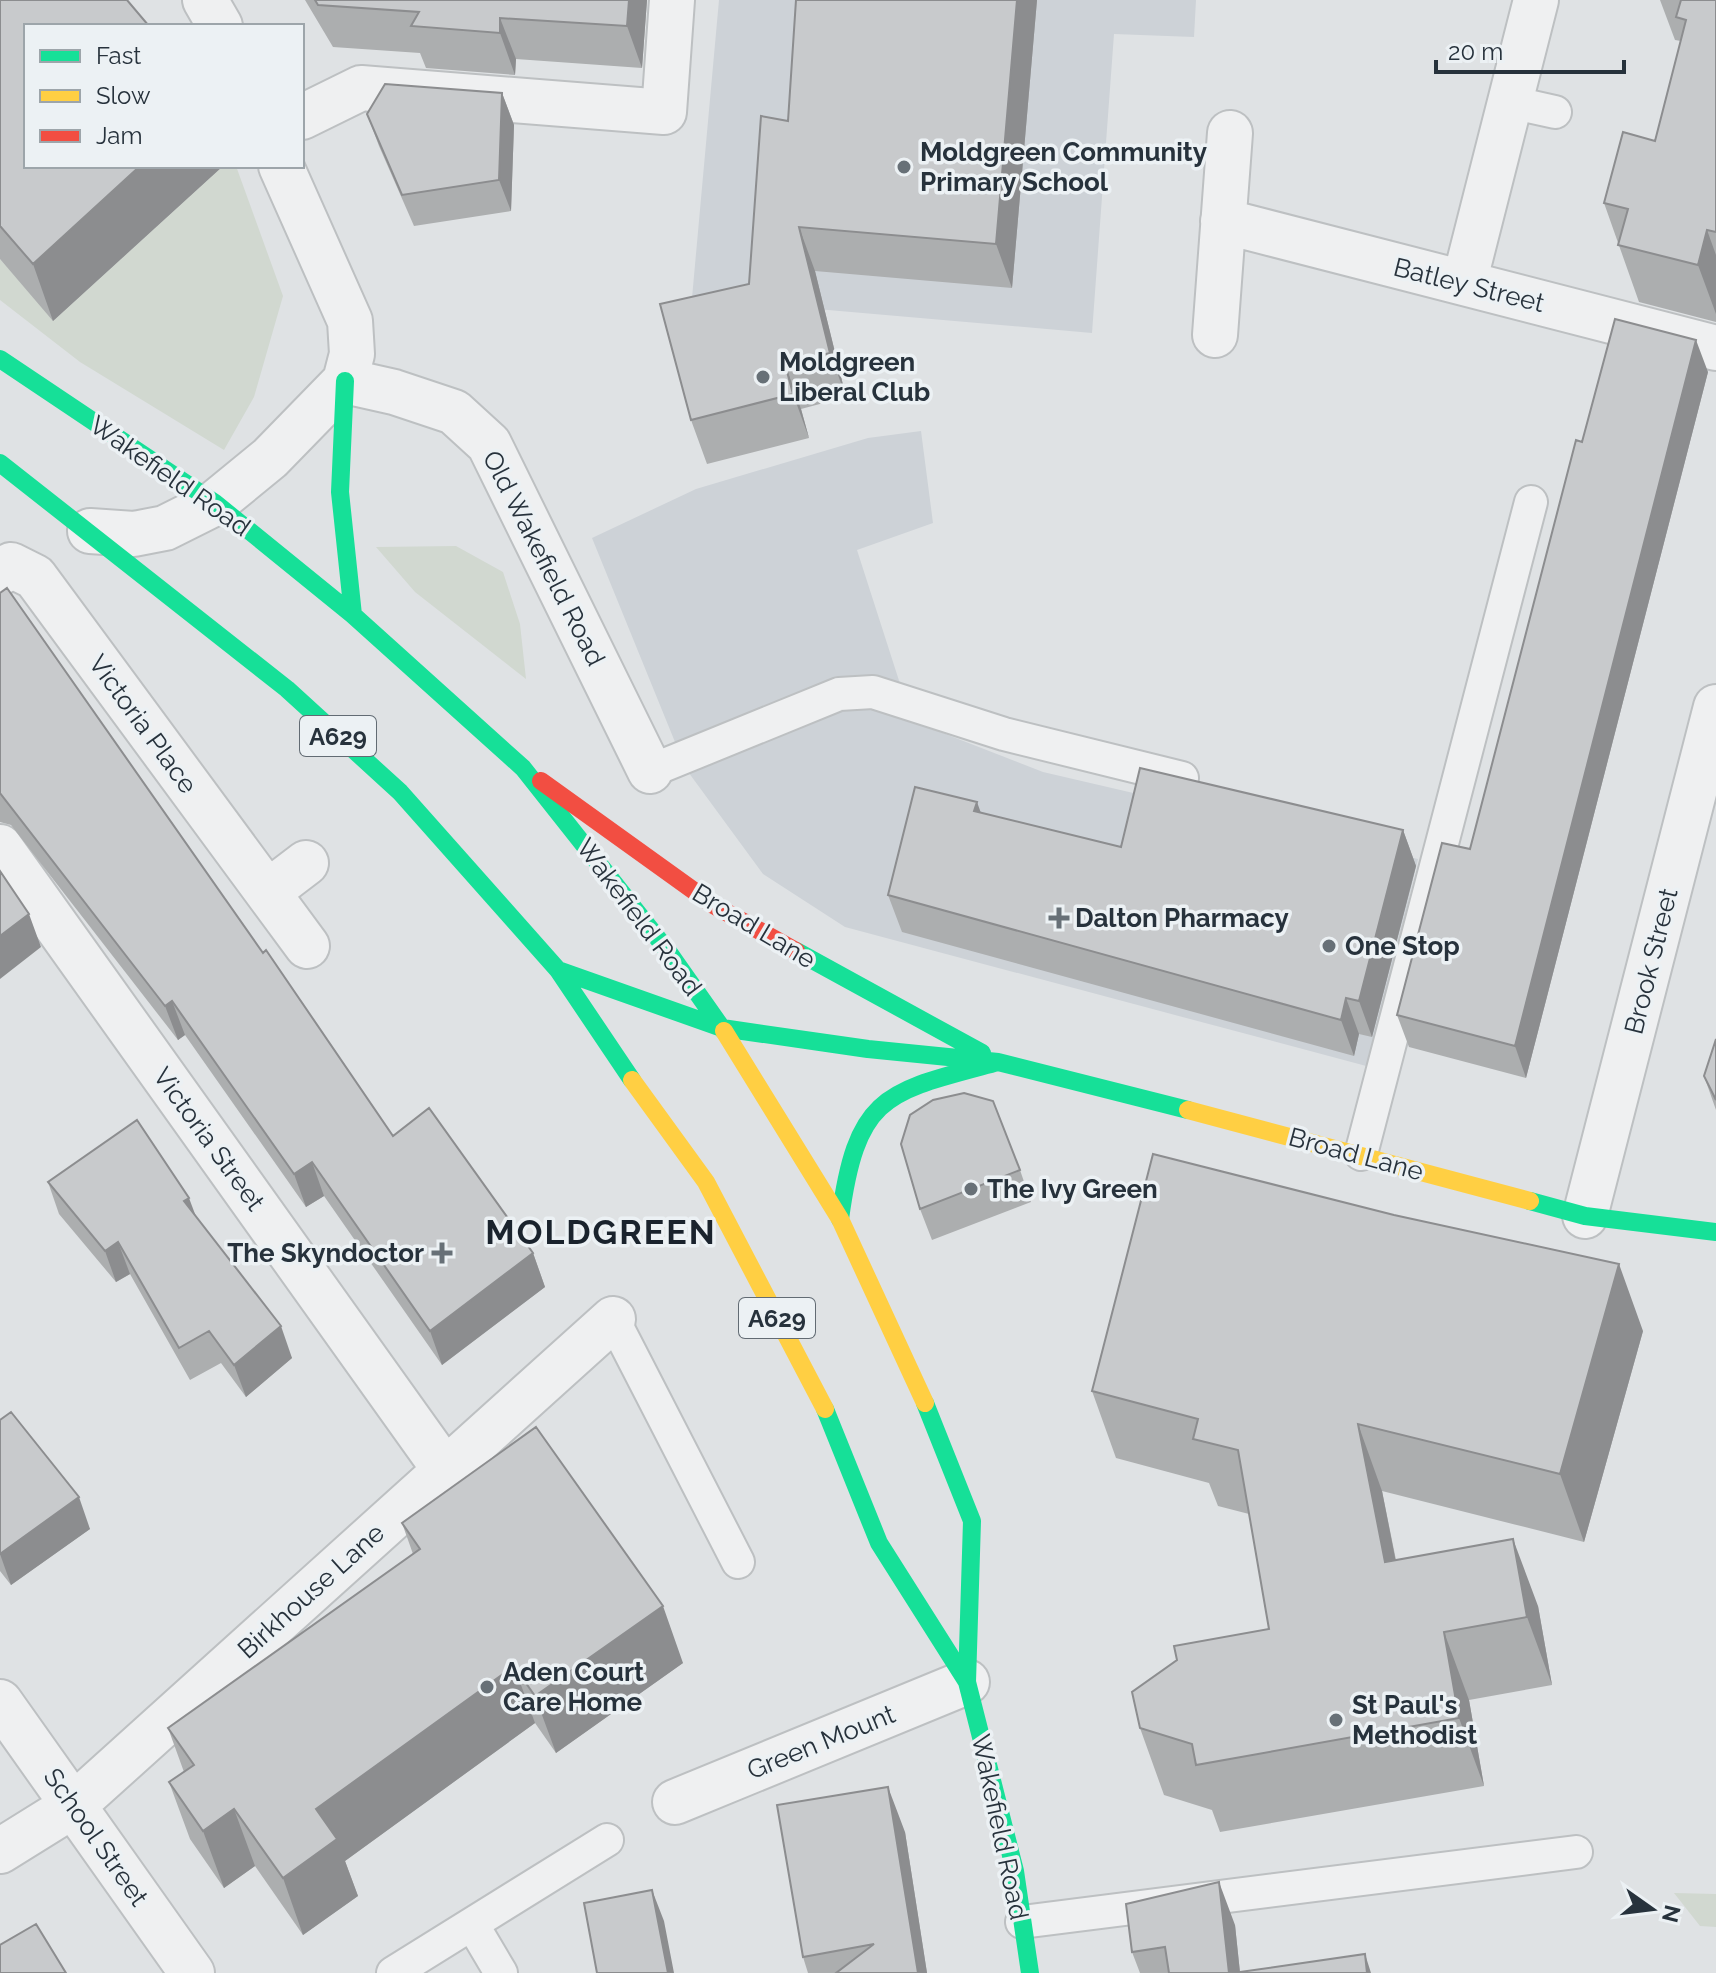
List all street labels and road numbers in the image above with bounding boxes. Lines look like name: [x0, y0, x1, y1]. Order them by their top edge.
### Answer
street label: Batley Street: [1391, 252, 1548, 318]
street label: Wakefield Road: [84, 410, 256, 542]
street label: Old Wakefield Road: [477, 445, 611, 671]
street label: Victoria Place: [83, 649, 203, 799]
road number: A629: [300, 716, 376, 756]
street label: Wakefield Road: [570, 833, 708, 1001]
street label: Broad Lane: [687, 878, 821, 974]
street label: Brook Street: [1618, 885, 1684, 1037]
street label: Victoria Street: [147, 1062, 271, 1216]
street label: Broad Lane: [1285, 1122, 1427, 1186]
road number: A629: [739, 1298, 815, 1338]
street label: Birkhouse Lane: [232, 1518, 390, 1664]
street label: Green Mount: [743, 1699, 900, 1785]
street label: Wakefield Road: [966, 1732, 1034, 1922]
street label: School Street: [37, 1762, 155, 1912]

